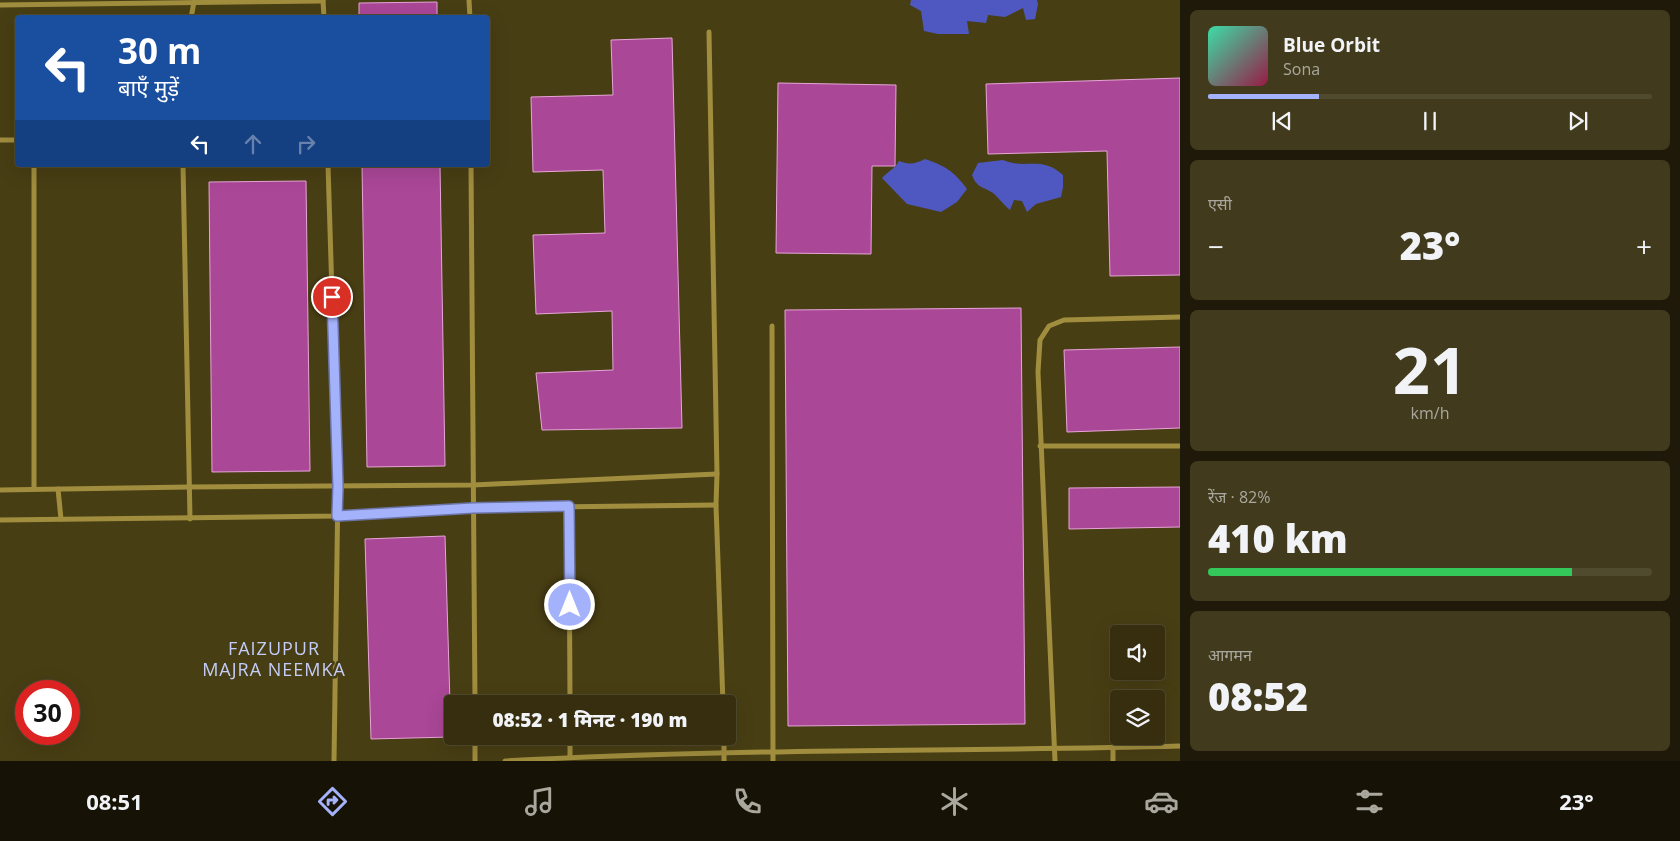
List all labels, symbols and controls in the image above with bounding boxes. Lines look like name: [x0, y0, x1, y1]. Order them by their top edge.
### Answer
text: 30 m: [118, 27, 201, 74]
text: Blue Orbit: [1283, 32, 1380, 58]
icon: left: [35, 35, 100, 100]
text: Sona: [1283, 58, 1320, 80]
text: बाएँ मुड़ें: [118, 72, 179, 102]
icon: previous: [1268, 107, 1296, 135]
icon: pause: [1416, 107, 1444, 135]
icon: next: [1564, 107, 1592, 135]
icon: left: [186, 130, 214, 158]
icon: ahead: [239, 130, 267, 158]
icon: right: [292, 130, 320, 158]
text: एसी: [1208, 193, 1232, 215]
text: 23°: [1400, 219, 1460, 271]
text: −: [1208, 227, 1224, 265]
text: +: [1636, 227, 1652, 265]
pin: [311, 276, 353, 318]
icon: arrive: [318, 283, 346, 311]
text: 21: [1393, 325, 1467, 413]
text: km/h: [1411, 402, 1449, 424]
text: रेंज · 82%: [1208, 486, 1270, 508]
text: 410 km: [1208, 512, 1348, 564]
position arrow: [543, 578, 595, 630]
map controls: [1110, 625, 1165, 745]
button: sound: [1110, 625, 1165, 680]
district label: FAIZUPUR MAJRA NEEMKA: [202, 636, 346, 681]
text: आगमन: [1208, 644, 1252, 666]
text: 08:52: [1208, 670, 1308, 722]
speed limit sign: 30: [15, 680, 80, 745]
button: layers: [1110, 690, 1165, 745]
text: 08:52 · 1 मिनट · 190 m: [492, 707, 688, 733]
icon: directions: [315, 784, 350, 819]
icon: music: [522, 784, 557, 819]
icon: phone: [730, 784, 765, 819]
icon: climate: [937, 784, 972, 819]
icon: car: [1144, 784, 1179, 819]
icon: filters: [1352, 784, 1387, 819]
text: 08:51: [86, 786, 143, 816]
text: 23°: [1559, 786, 1594, 816]

